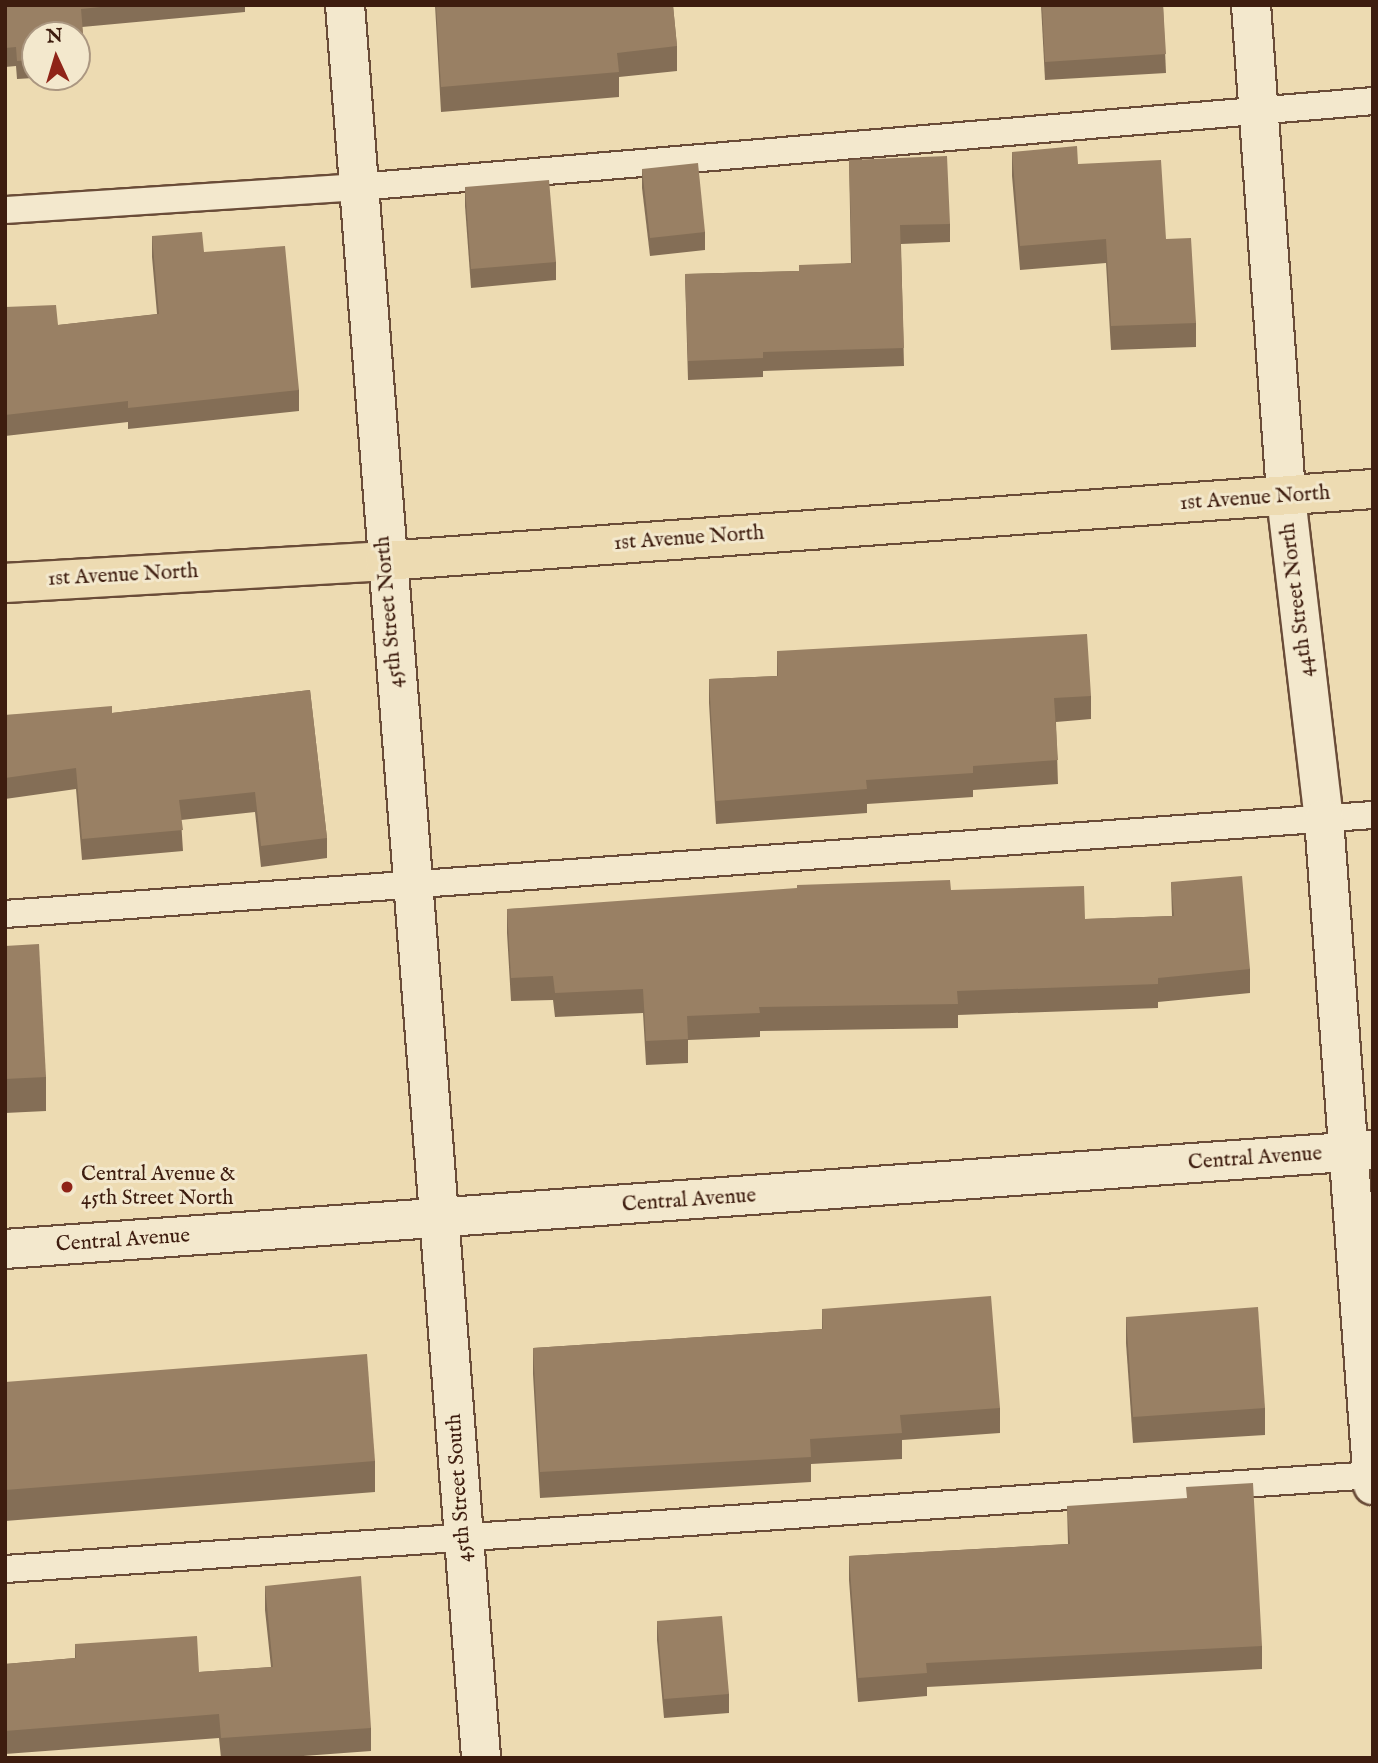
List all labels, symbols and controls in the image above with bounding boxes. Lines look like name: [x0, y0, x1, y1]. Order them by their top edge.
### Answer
north arrow: [21, 21, 91, 91]
text: N: [46, 25, 64, 50]
street label: 1st Avenue North: [1179, 481, 1331, 517]
street label: 1st Avenue North: [613, 521, 765, 557]
street label: 44th Street North: [1276, 521, 1320, 679]
street label: 45th Street North: [371, 535, 409, 689]
street label: 1st Avenue North: [47, 559, 199, 593]
street label: Central Avenue: [1187, 1142, 1323, 1176]
place label: Central Avenue & 45th Street North: [81, 1162, 236, 1212]
marker: Central Avenue & 45th Street North: [59, 1179, 75, 1195]
street label: Central Avenue: [621, 1184, 757, 1218]
street label: Central Avenue: [55, 1224, 191, 1258]
street label: 45th Street South: [442, 1413, 478, 1563]

